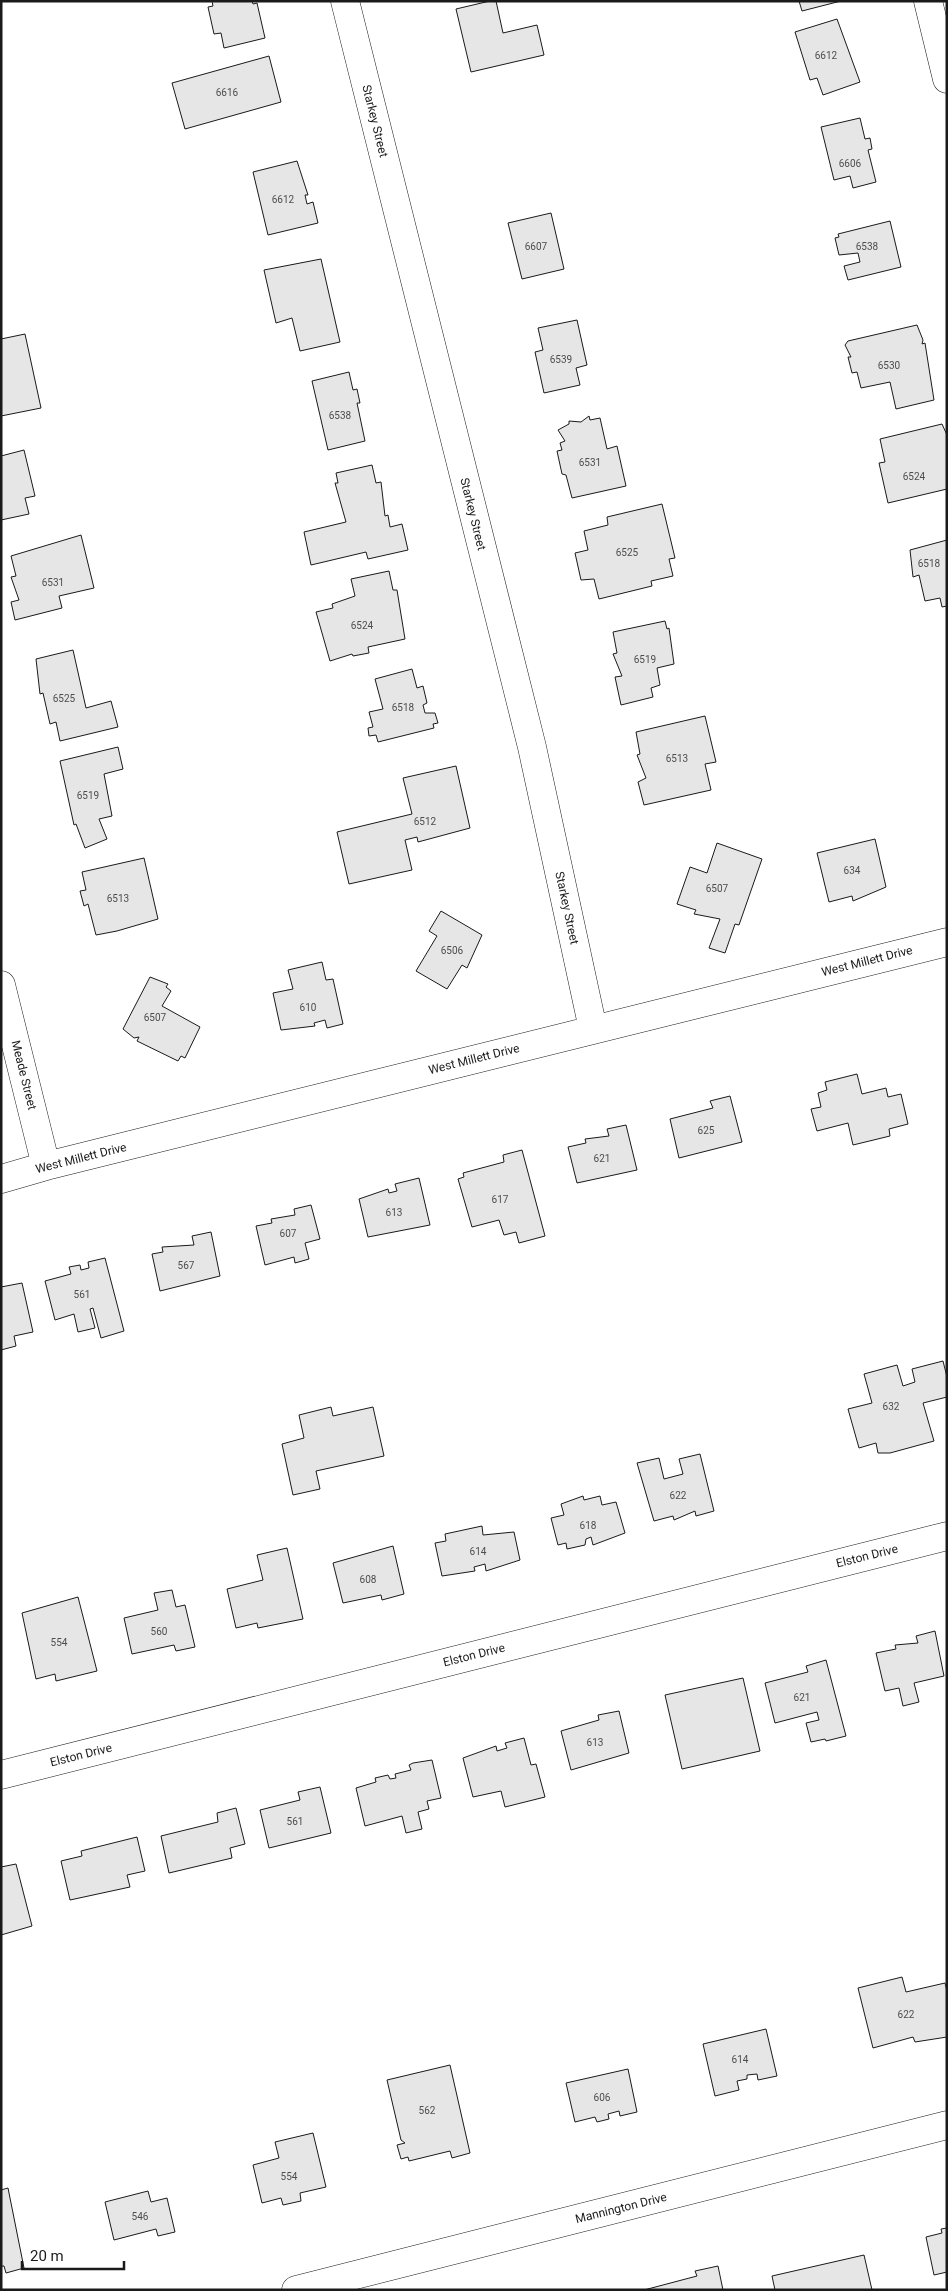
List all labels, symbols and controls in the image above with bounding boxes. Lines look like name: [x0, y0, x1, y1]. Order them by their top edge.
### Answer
house number: 6612: [815, 50, 838, 61]
street label: Starkey Street: [359, 83, 391, 159]
house number: 6616: [216, 87, 239, 98]
house number: 6606: [839, 158, 862, 169]
house number: 6612: [272, 194, 295, 205]
house number: 6607: [525, 241, 548, 252]
house number: 6538: [856, 241, 879, 252]
house number: 6539: [550, 354, 572, 365]
house number: 6530: [878, 360, 901, 371]
house number: 6538: [329, 410, 352, 421]
house number: 6531: [579, 457, 601, 468]
house number: 6524: [903, 471, 926, 482]
street label: Starkey Street: [457, 476, 489, 552]
house number: 6525: [616, 547, 639, 558]
house number: 6518: [918, 558, 941, 569]
house number: 6531: [42, 577, 64, 588]
house number: 6524: [351, 620, 374, 631]
house number: 6519: [634, 654, 656, 665]
house number: 6525: [53, 693, 76, 704]
house number: 6518: [392, 702, 415, 713]
house number: 6513: [666, 753, 688, 764]
house number: 6519: [77, 790, 99, 801]
house number: 6512: [414, 816, 437, 827]
house number: 634: [844, 865, 861, 876]
street label: Starkey Street: [552, 870, 582, 946]
house number: 6507: [706, 883, 729, 894]
house number: 6513: [107, 893, 129, 904]
street label: West Millett Drive: [820, 943, 914, 979]
house number: 6506: [441, 945, 464, 956]
house number: 610: [300, 1002, 317, 1013]
house number: 6507: [144, 1012, 167, 1023]
street label: Meade Street: [9, 1039, 39, 1111]
street label: West Millett Drive: [427, 1041, 521, 1077]
house number: 625: [698, 1125, 715, 1136]
street label: West Millett Drive: [34, 1140, 128, 1176]
house number: 621: [594, 1153, 610, 1164]
house number: 617: [492, 1194, 509, 1205]
house number: 613: [386, 1207, 402, 1218]
house number: 607: [280, 1228, 297, 1239]
house number: 567: [178, 1260, 195, 1271]
house number: 561: [74, 1289, 90, 1300]
house number: 632: [883, 1401, 900, 1412]
house number: 622: [670, 1490, 687, 1501]
house number: 618: [580, 1520, 597, 1531]
street label: Elston Drive: [835, 1542, 899, 1570]
house number: 614: [470, 1546, 487, 1557]
house number: 608: [360, 1574, 377, 1585]
house number: 560: [151, 1626, 168, 1637]
house number: 554: [51, 1637, 68, 1648]
street label: Elston Drive: [442, 1641, 506, 1669]
house number: 621: [794, 1692, 810, 1703]
house number: 613: [587, 1737, 603, 1748]
street label: Elston Drive: [49, 1741, 113, 1769]
house number: 561: [287, 1816, 303, 1827]
house number: 622: [898, 2009, 915, 2020]
house number: 614: [732, 2054, 749, 2065]
house number: 606: [594, 2092, 611, 2103]
house number: 562: [419, 2105, 436, 2116]
house number: 554: [281, 2171, 298, 2182]
street label: Mannington Drive: [574, 2190, 668, 2226]
house number: 546: [132, 2211, 149, 2222]
scale bar: [22, 2238, 125, 2270]
text: 20 m: [30, 2247, 64, 2265]

